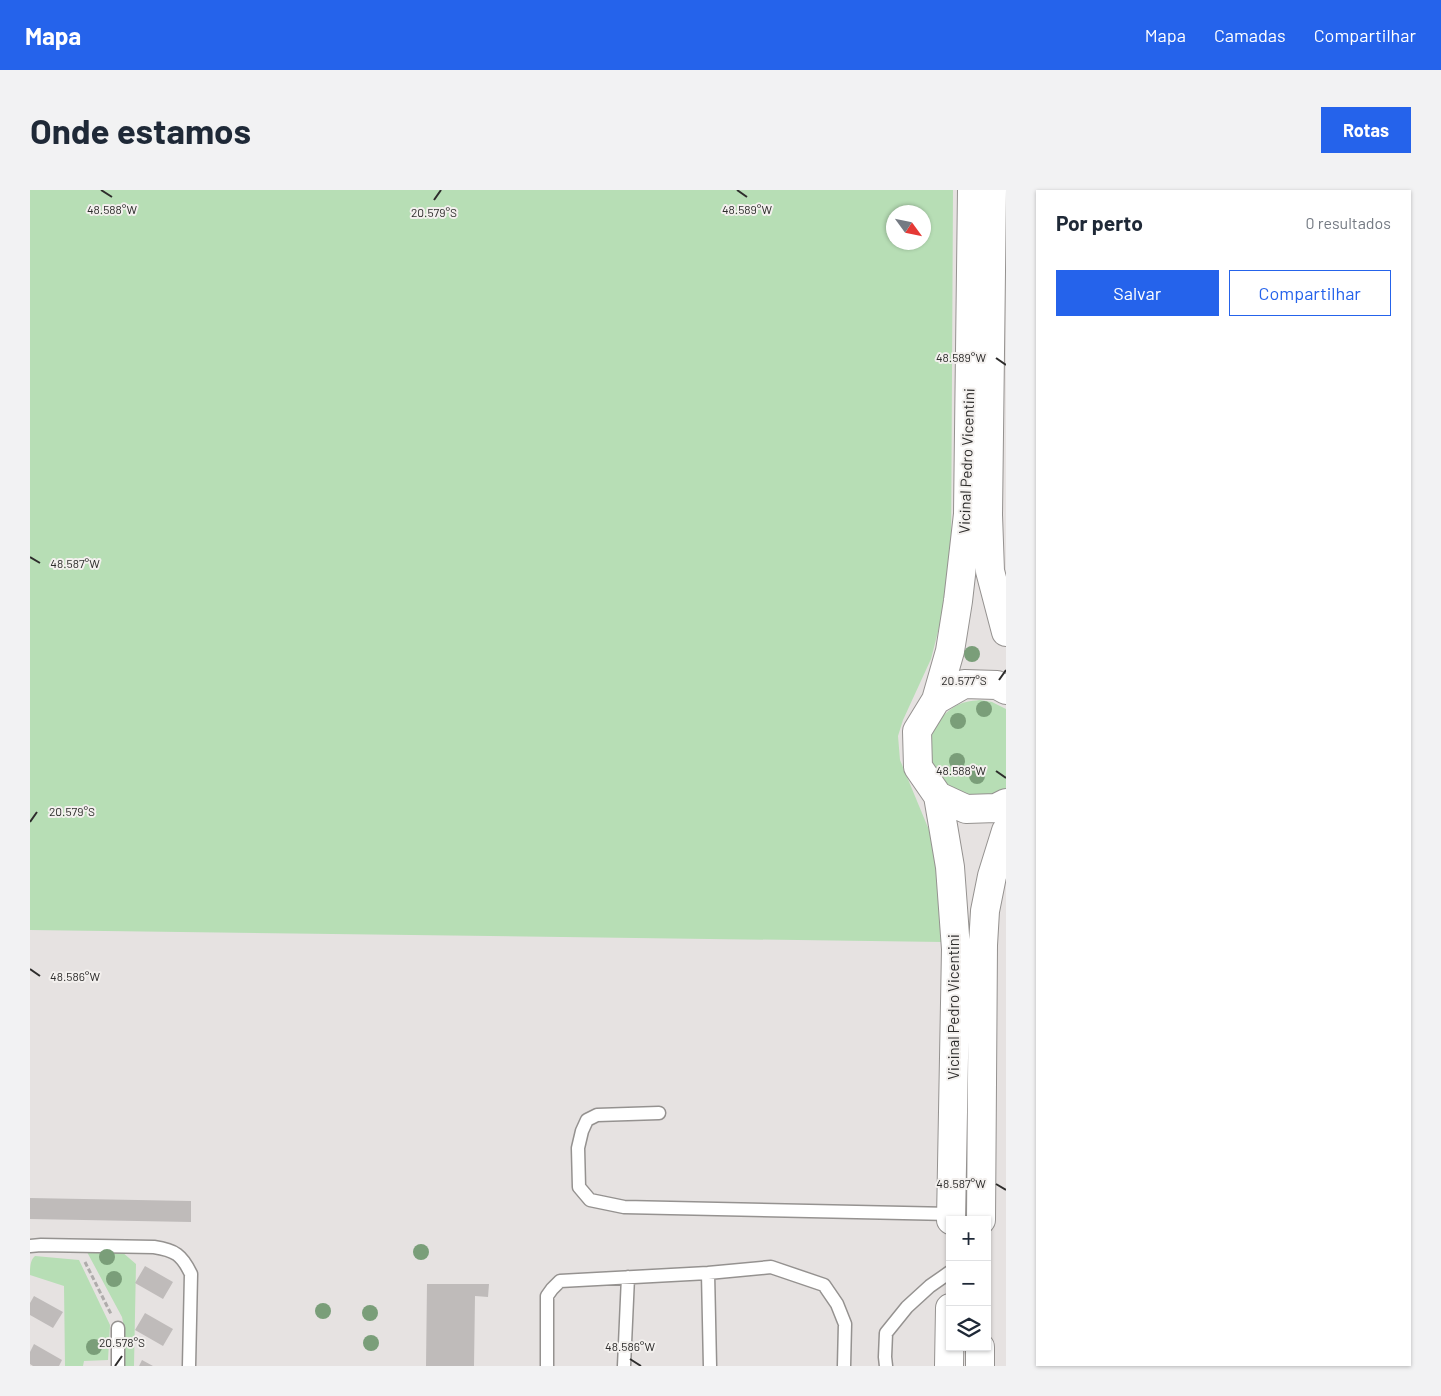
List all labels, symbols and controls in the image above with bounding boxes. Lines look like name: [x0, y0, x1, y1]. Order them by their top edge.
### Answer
text: Mapa: [25, 21, 81, 50]
text: Mapa: [1145, 24, 1186, 46]
text: Camadas: [1214, 24, 1286, 46]
text: Compartilhar: [1314, 24, 1416, 46]
button: Rotas: [1321, 107, 1411, 153]
text: Onde estamos: [30, 109, 251, 151]
text: 48.588°W: [87, 202, 137, 216]
text: 48.589°W: [722, 202, 772, 216]
text: 20.579°S: [411, 205, 457, 219]
north arrow: [886, 205, 931, 250]
text: Por perto: [1056, 210, 1143, 235]
text: 0 resultados: [1306, 213, 1391, 232]
button: Salvar: [1056, 270, 1219, 316]
button: Compartilhar: [1229, 270, 1391, 316]
text: 48.589°W: [936, 350, 986, 364]
street label: Vicinal Pedro Vicentini: [954, 388, 978, 534]
text: 48.587°W: [50, 556, 100, 570]
text: 20.577°S: [941, 673, 987, 687]
text: 48.588°W: [936, 763, 986, 777]
text: 20.579°S: [49, 804, 95, 818]
street label: Vicinal Pedro Vicentini: [944, 934, 962, 1080]
text: 48.586°W: [50, 969, 100, 983]
text: 48.587°W: [936, 1176, 986, 1190]
map controls: [946, 1216, 991, 1351]
button: +: [946, 1216, 991, 1261]
button: −: [946, 1261, 991, 1306]
button: layers: [946, 1306, 991, 1351]
text: 20.578°S: [99, 1335, 145, 1349]
text: 48.586°W: [605, 1339, 655, 1353]

